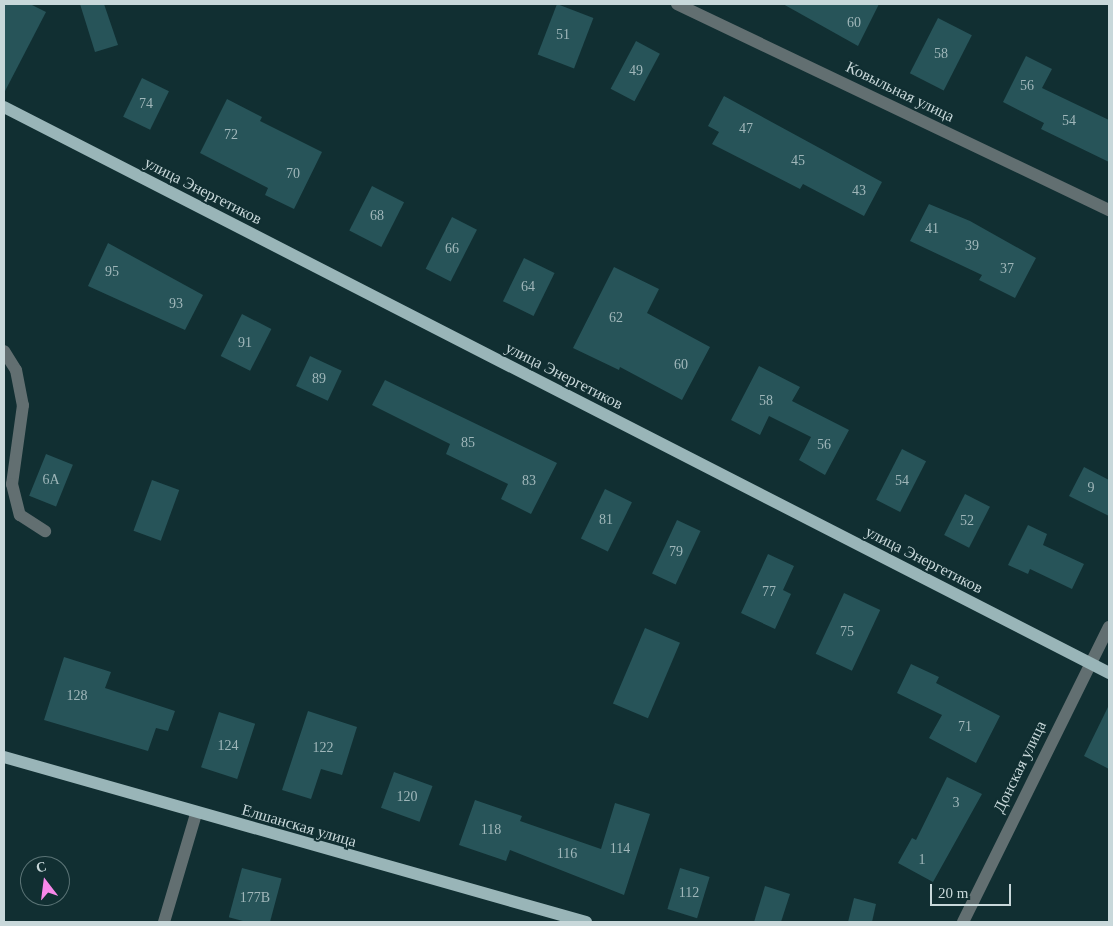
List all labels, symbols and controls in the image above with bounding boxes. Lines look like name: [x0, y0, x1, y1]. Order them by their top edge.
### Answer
house number: 60: [847, 15, 861, 31]
house number: 51: [556, 27, 570, 43]
house number: 58: [934, 46, 948, 62]
street label: Ковыльная улица: [843, 58, 957, 126]
house number: 49: [629, 63, 643, 79]
house number: 56: [1020, 78, 1034, 94]
house number: 74: [139, 96, 153, 112]
house number: 54: [1062, 113, 1076, 129]
house number: 47: [739, 121, 753, 137]
house number: 72: [224, 127, 238, 143]
street label: улица Энергетиков: [141, 153, 265, 229]
house number: 45: [791, 153, 805, 169]
house number: 70: [286, 166, 300, 182]
house number: 43: [852, 183, 866, 199]
house number: 68: [370, 208, 384, 224]
house number: 41: [925, 221, 939, 237]
house number: 39: [965, 238, 979, 254]
house number: 66: [445, 241, 459, 257]
house number: 37: [1000, 261, 1014, 277]
house number: 95: [105, 264, 119, 280]
house number: 64: [521, 279, 535, 295]
house number: 93: [169, 296, 183, 312]
house number: 62: [609, 310, 623, 326]
house number: 91: [238, 335, 252, 351]
street label: улица Энергетиков: [502, 338, 626, 414]
house number: 60: [674, 357, 688, 373]
house number: 89: [312, 371, 326, 387]
house number: 58: [759, 393, 773, 409]
house number: 85: [461, 435, 475, 451]
house number: 56: [817, 437, 831, 453]
house number: 6А: [42, 472, 60, 488]
house number: 83: [522, 473, 536, 489]
house number: 54: [895, 473, 909, 489]
house number: 9: [1088, 480, 1094, 496]
house number: 81: [599, 512, 613, 528]
house number: 52: [960, 513, 974, 529]
street label: улица Энергетиков: [862, 522, 986, 598]
house number: 79: [669, 544, 683, 560]
house number: 77: [762, 584, 776, 600]
house number: 75: [840, 624, 854, 640]
house number: 128: [66, 688, 88, 704]
street label: Донская улица: [989, 718, 1051, 816]
house number: 71: [958, 719, 972, 735]
house number: 124: [218, 738, 238, 754]
house number: 122: [312, 740, 333, 756]
house number: 120: [397, 789, 418, 805]
house number: 3: [952, 795, 959, 811]
street label: Елшанская улица: [239, 800, 359, 852]
house number: 118: [481, 822, 501, 838]
house number: 114: [610, 841, 630, 857]
house number: 116: [557, 846, 577, 862]
house number: 1: [919, 852, 926, 868]
north arrow: [20, 856, 70, 906]
text: С: [34, 858, 48, 876]
scale bar: [933, 874, 1014, 906]
house number: 112: [679, 885, 699, 901]
text: 20 m: [938, 885, 968, 901]
house number: 177В: [240, 890, 270, 906]

